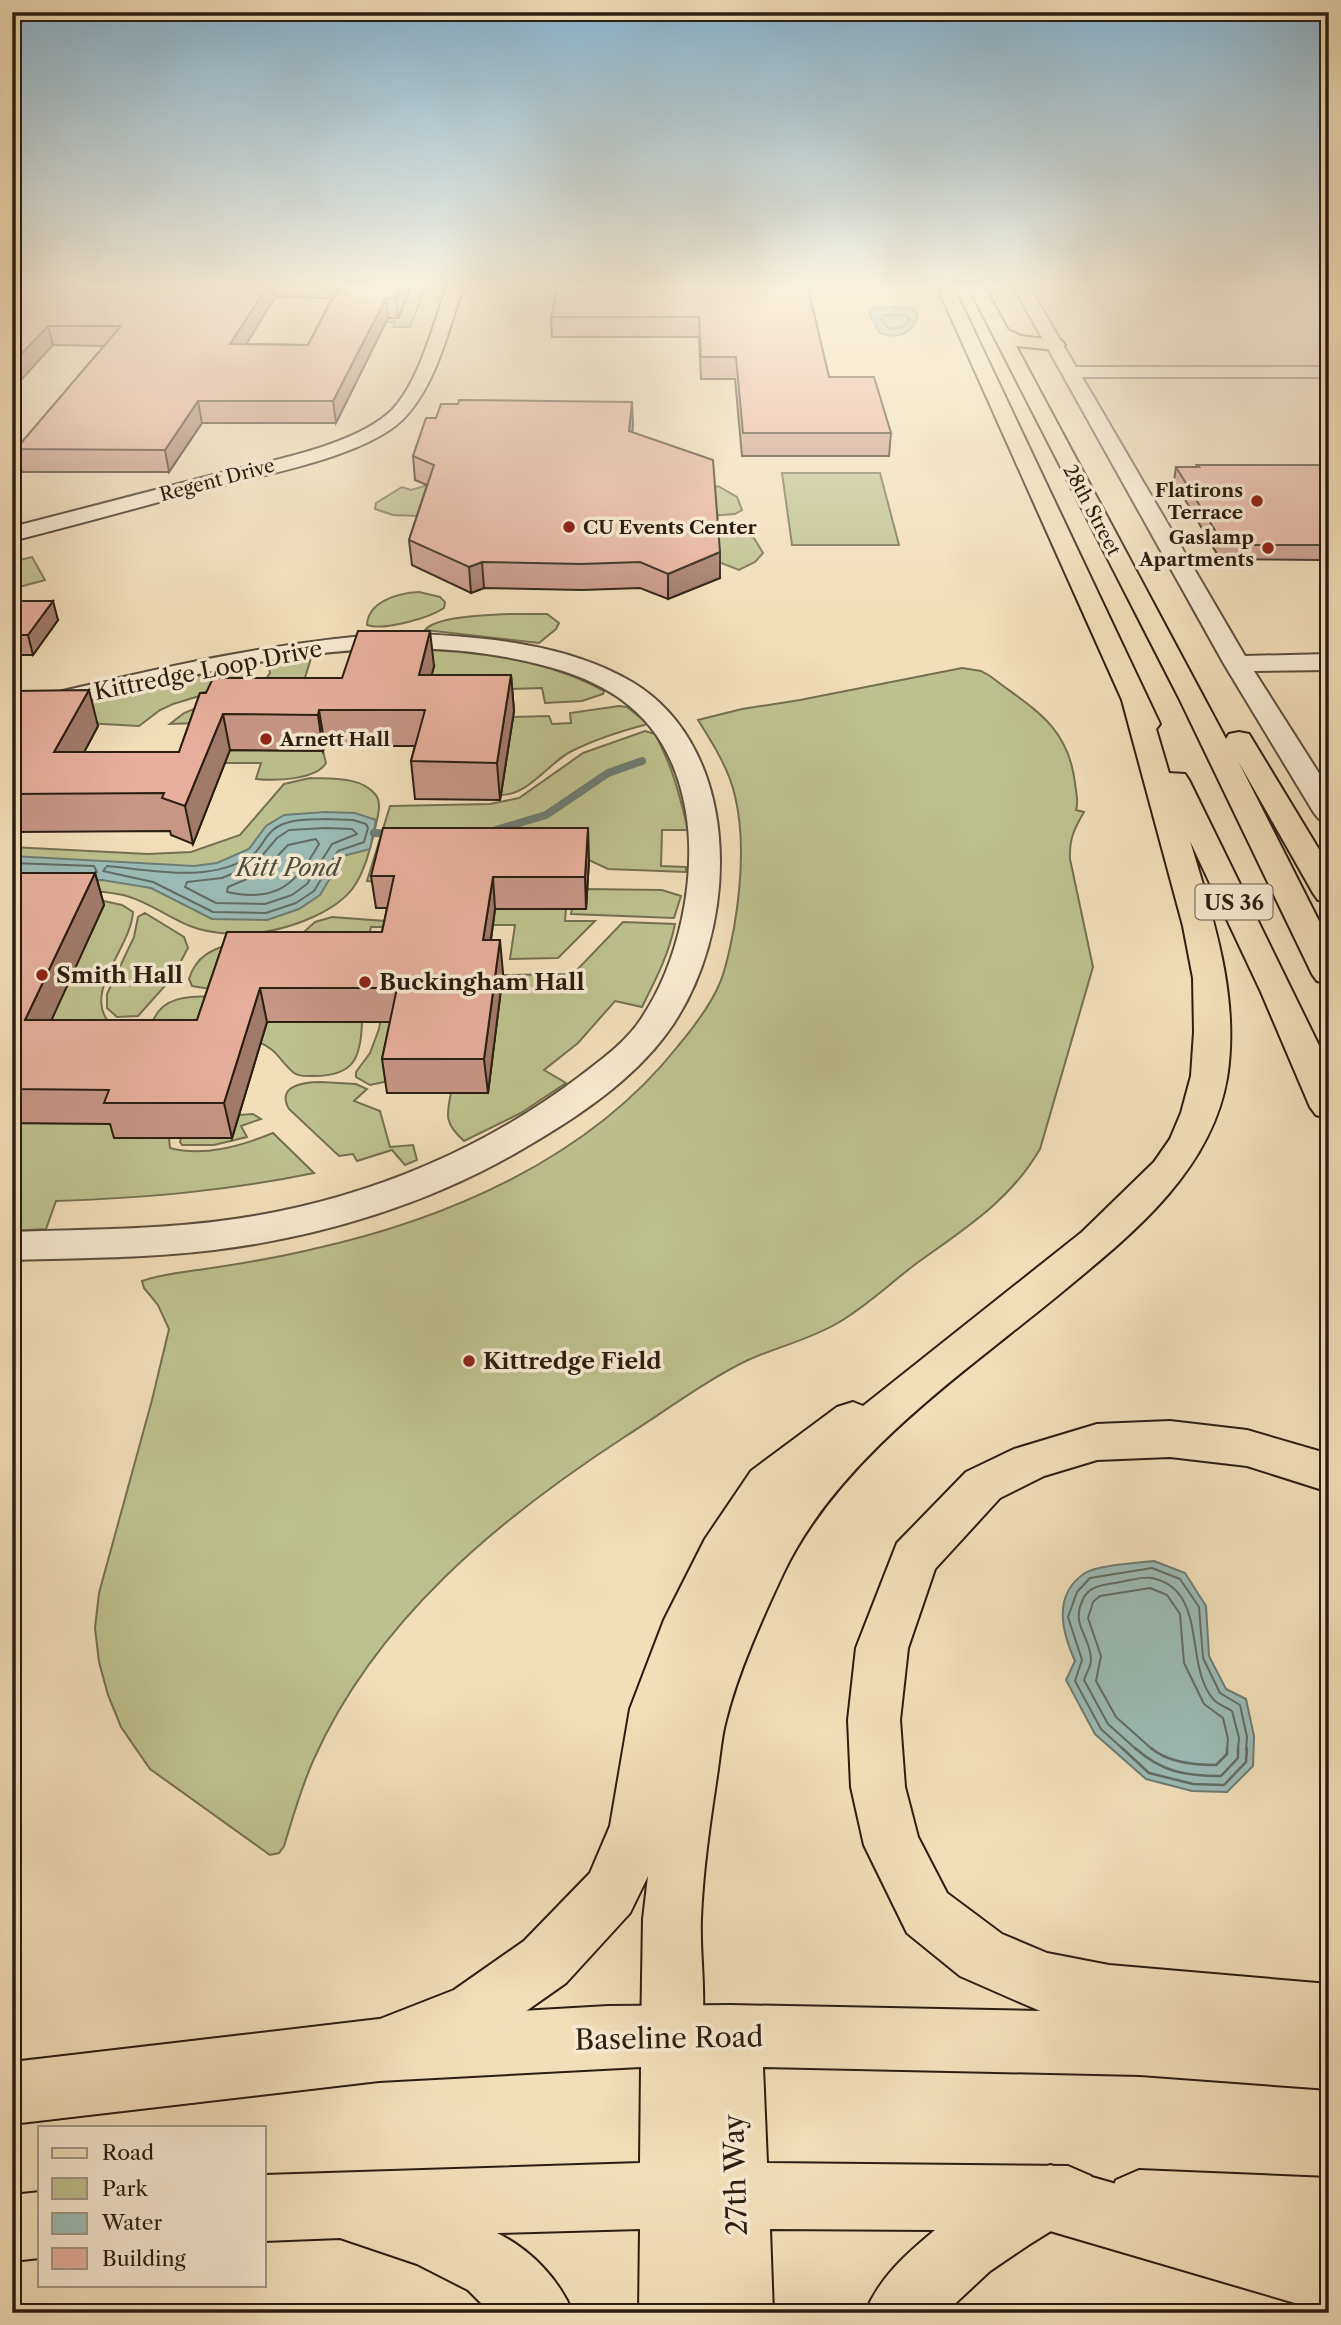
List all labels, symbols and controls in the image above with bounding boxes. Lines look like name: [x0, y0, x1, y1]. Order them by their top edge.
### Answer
street label: Regent Drive: [157, 454, 277, 506]
street label: 28th Street: [1058, 461, 1126, 560]
place label: Flatirons Terrace: [1155, 479, 1243, 524]
marker: Flatirons Terrace: [1249, 493, 1265, 509]
place label: CU Events Center: [583, 516, 758, 539]
marker: CU Events Center: [561, 519, 577, 535]
place label: Gaslamp Apartments: [1138, 526, 1254, 571]
marker: Gaslamp Apartments: [1260, 540, 1276, 556]
street label: Kittredge Loop Drive: [92, 634, 324, 706]
place label: Arnett Hall: [279, 728, 390, 751]
marker: Arnett Hall: [258, 731, 274, 747]
water label: Kitt Pond: [234, 853, 342, 882]
road number: US 36: [1196, 884, 1272, 920]
place label: Smith Hall: [56, 961, 183, 989]
marker: Smith Hall: [34, 967, 50, 983]
place label: Buckingham Hall: [379, 968, 585, 996]
marker: Buckingham Hall: [357, 974, 373, 990]
place label: Kittredge Field: [483, 1347, 662, 1375]
marker: Kittredge Field: [461, 1353, 477, 1369]
street label: Baseline Road: [574, 2019, 764, 2057]
street label: 27th Way: [716, 2113, 754, 2236]
legend: [38, 2126, 266, 2286]
text: Road: [102, 2140, 154, 2165]
text: Park: [102, 2176, 148, 2201]
text: Water: [101, 2210, 162, 2235]
text: Building: [102, 2246, 187, 2271]

